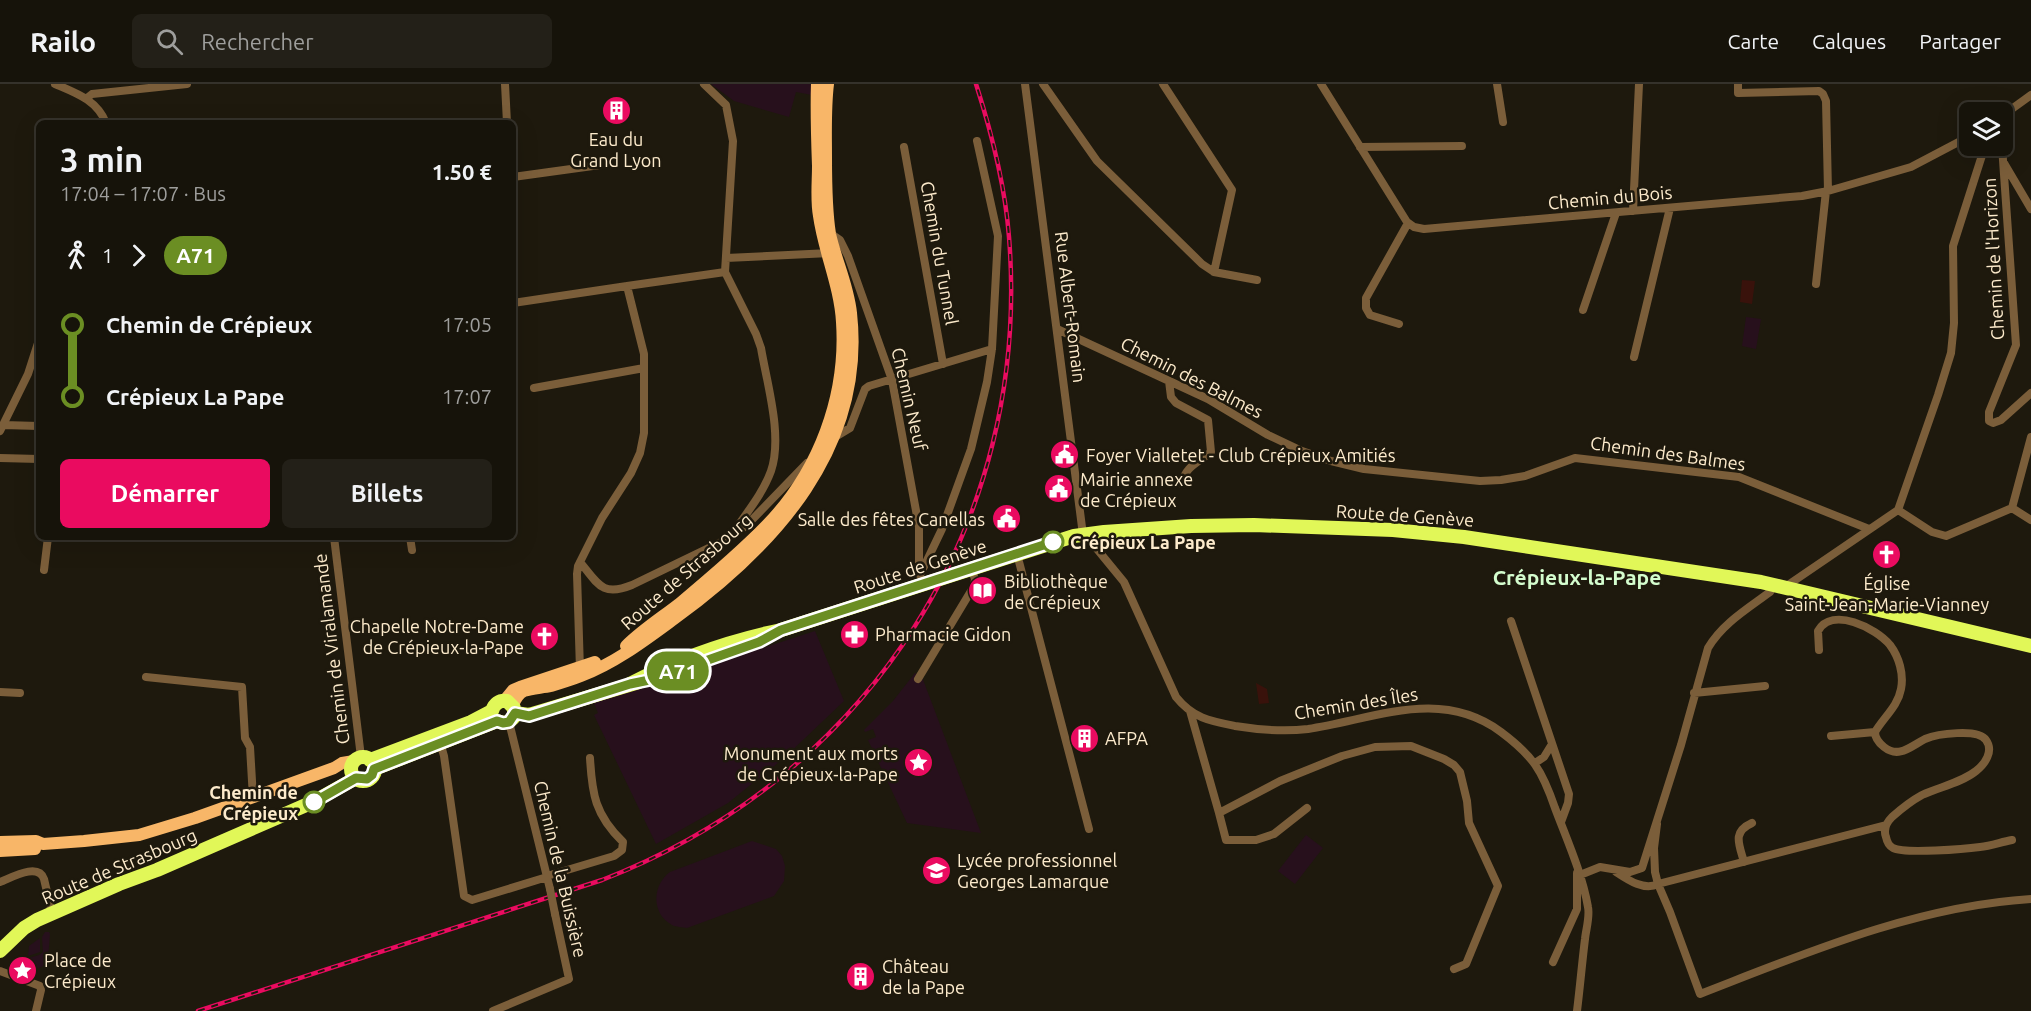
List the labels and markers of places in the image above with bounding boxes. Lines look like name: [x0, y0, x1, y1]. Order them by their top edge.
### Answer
building icon: Eau du Grand Lyon: [600, 94, 632, 126]
place label: Eau du Grand Lyon: [570, 129, 662, 170]
public building icon: Foyer Vialletet - Club Crépieux Amitiés: [1049, 439, 1081, 471]
place label: Foyer Vialletet - Club Crépieux Amitiés: [1086, 445, 1396, 465]
place label: Mairie annexe de Crépieux: [1080, 469, 1193, 510]
public building icon: Mairie annexe de Crépieux: [1043, 473, 1075, 505]
public building icon: Salle des fêtes Canellas: [990, 503, 1022, 535]
place label: Salle des fêtes Canellas: [798, 509, 985, 529]
marker: Crépieux La Pape: [1042, 531, 1064, 553]
place label: Crépieux La Pape: [1070, 532, 1216, 552]
church icon: Église Saint-Jean-Marie-Vianney: [1871, 538, 1903, 570]
place label: Bibliothèque de Crépieux: [1004, 571, 1108, 612]
place label: Église Saint-Jean-Marie-Vianney: [1785, 572, 1989, 614]
library icon: Bibliothèque de Crépieux: [967, 575, 999, 607]
place label: Chapelle Notre-Dame de Crépieux-la-Pape: [350, 616, 524, 657]
pharmacy icon: Pharmacie Gidon: [838, 618, 870, 650]
church icon: Chapelle Notre-Dame de Crépieux-la-Pape: [529, 620, 561, 652]
place label: Pharmacie Gidon: [875, 624, 1011, 644]
building icon: AFPA: [1068, 722, 1100, 754]
place label: AFPA: [1105, 728, 1148, 748]
place label: Monument aux morts de Crépieux-la-Pape: [724, 743, 898, 784]
place icon: Monument aux morts de Crépieux-la-Pape: [903, 747, 935, 779]
place label: Chemin de Crépieux: [209, 782, 298, 823]
marker: Chemin de Crépieux: [303, 791, 325, 813]
place label: Lycée professionnel Georges Lamarque: [957, 850, 1118, 891]
school or university icon: Lycée professionnel Georges Lamarque: [920, 854, 952, 886]
place label: Place de Crépieux: [44, 950, 116, 991]
place icon: Place de Crépieux: [7, 954, 39, 986]
place label: Château de la Pape: [882, 956, 965, 997]
building icon: Château de la Pape: [845, 960, 877, 992]

